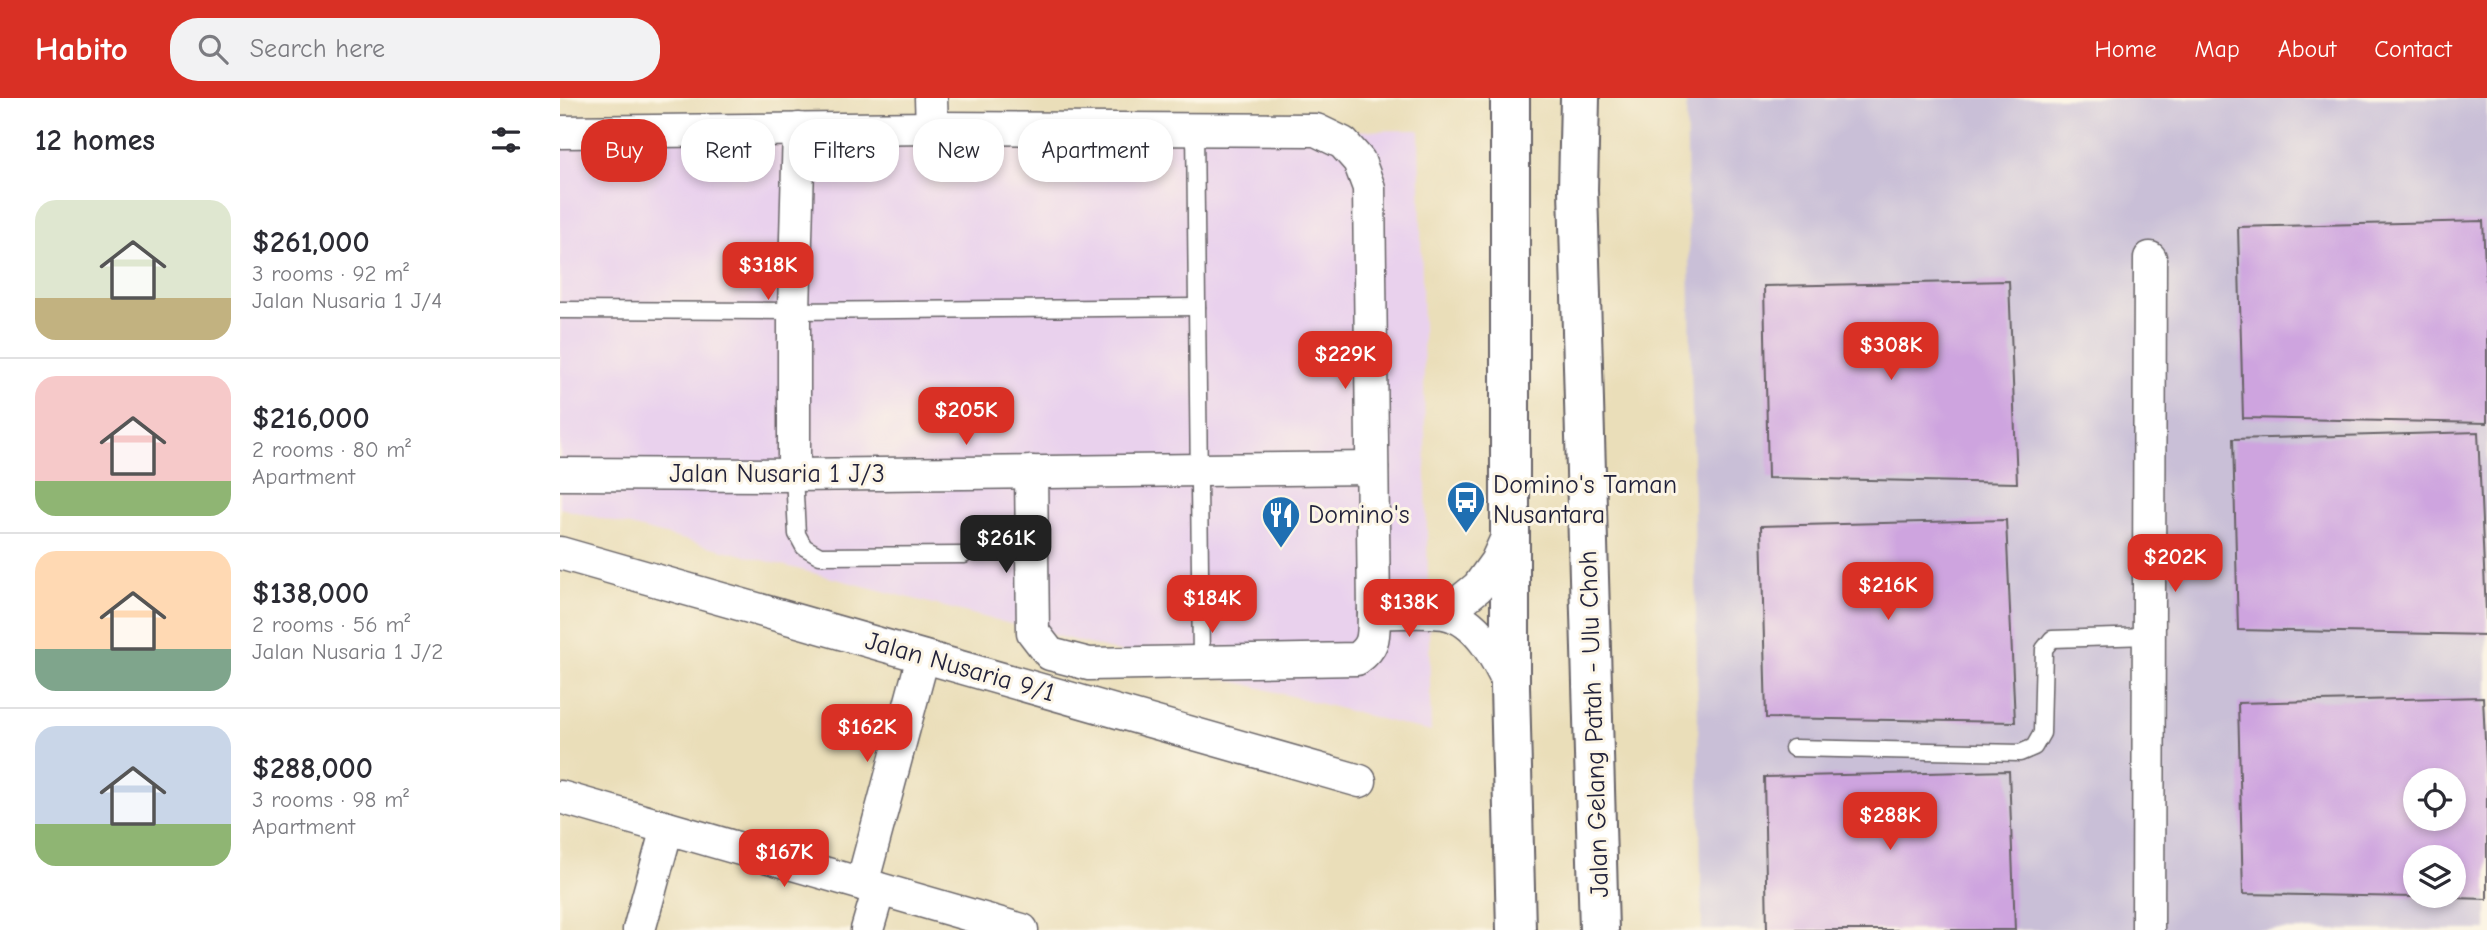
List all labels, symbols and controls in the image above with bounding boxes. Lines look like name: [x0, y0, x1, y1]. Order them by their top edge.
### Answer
search box: [170, 18, 660, 81]
text: Habito: [35, 30, 128, 68]
icon: search: [194, 30, 232, 68]
text: Search here: [250, 34, 385, 64]
text: Home: [2095, 35, 2156, 63]
text: Map: [2194, 35, 2240, 63]
text: About: [2278, 35, 2336, 63]
text: Contact: [2374, 35, 2452, 63]
chip: Buy: [581, 119, 667, 182]
chip: Rent: [681, 119, 775, 182]
chip: Filters: [789, 119, 899, 182]
chip: New: [913, 119, 1004, 182]
chip: Apartment: [1018, 119, 1173, 182]
icon: filters: [487, 121, 525, 159]
text: 12 homes: [35, 123, 155, 158]
text: $261,000: [252, 225, 370, 260]
icon: home: [91, 228, 175, 312]
pin: $318K: [719, 242, 817, 302]
text: $318K: [739, 251, 797, 278]
text: 3 rooms · 92 m²: [252, 260, 409, 287]
text: Jalan Nusaria 1 J/4: [252, 287, 442, 314]
pin: $308K: [1842, 322, 1940, 382]
pin: $229K: [1296, 331, 1394, 391]
text: $308K: [1859, 331, 1923, 358]
text: $229K: [1314, 340, 1376, 367]
pin: $205K: [917, 388, 1015, 447]
text: $205K: [934, 396, 998, 423]
text: $216,000: [252, 401, 370, 436]
icon: home: [91, 404, 175, 488]
text: 2 rooms · 80 m²: [252, 436, 411, 463]
street label: Jalan Nusaria 1 J/3: [669, 459, 885, 489]
text: Apartment: [252, 463, 355, 490]
place label: Domino's Taman Nusantara: [1493, 470, 1677, 530]
bus stop icon: Domino's Taman Nusantara: [1445, 479, 1487, 534]
restaurant icon: Domino's: [1260, 494, 1302, 549]
place label: Domino's: [1308, 500, 1410, 530]
pin: $261K: [957, 516, 1055, 575]
text: $261K: [976, 524, 1036, 551]
pin: $202K: [2126, 534, 2224, 594]
text: $202K: [2144, 543, 2206, 570]
street label: Jalan Gelang Patah - Ulu Choh: [1573, 550, 1615, 898]
pin: $216K: [1839, 562, 1937, 622]
text: $216K: [1858, 571, 1918, 598]
pin: $184K: [1163, 575, 1261, 635]
text: $138,000: [252, 576, 369, 611]
icon: home: [91, 579, 175, 663]
pin: $138K: [1360, 580, 1458, 639]
text: $184K: [1183, 584, 1241, 611]
text: $138K: [1380, 588, 1438, 615]
text: 2 rooms · 56 m²: [252, 611, 410, 638]
street label: Jalan Nusaria 9/1: [862, 626, 1058, 708]
text: Jalan Nusaria 1 J/2: [252, 638, 443, 665]
pin: $162K: [818, 704, 916, 764]
text: $162K: [837, 713, 897, 740]
text: $288,000: [252, 751, 373, 786]
icon: home: [91, 754, 175, 838]
map controls: [2403, 768, 2466, 908]
button: locate: [2403, 768, 2466, 831]
text: 3 rooms · 98 m²: [252, 786, 409, 813]
pin: $288K: [1841, 792, 1939, 852]
text: $288K: [1859, 801, 1921, 828]
text: Apartment: [252, 813, 355, 840]
pin: $167K: [735, 830, 833, 889]
text: $167K: [755, 838, 813, 865]
button: layers: [2403, 845, 2466, 908]

